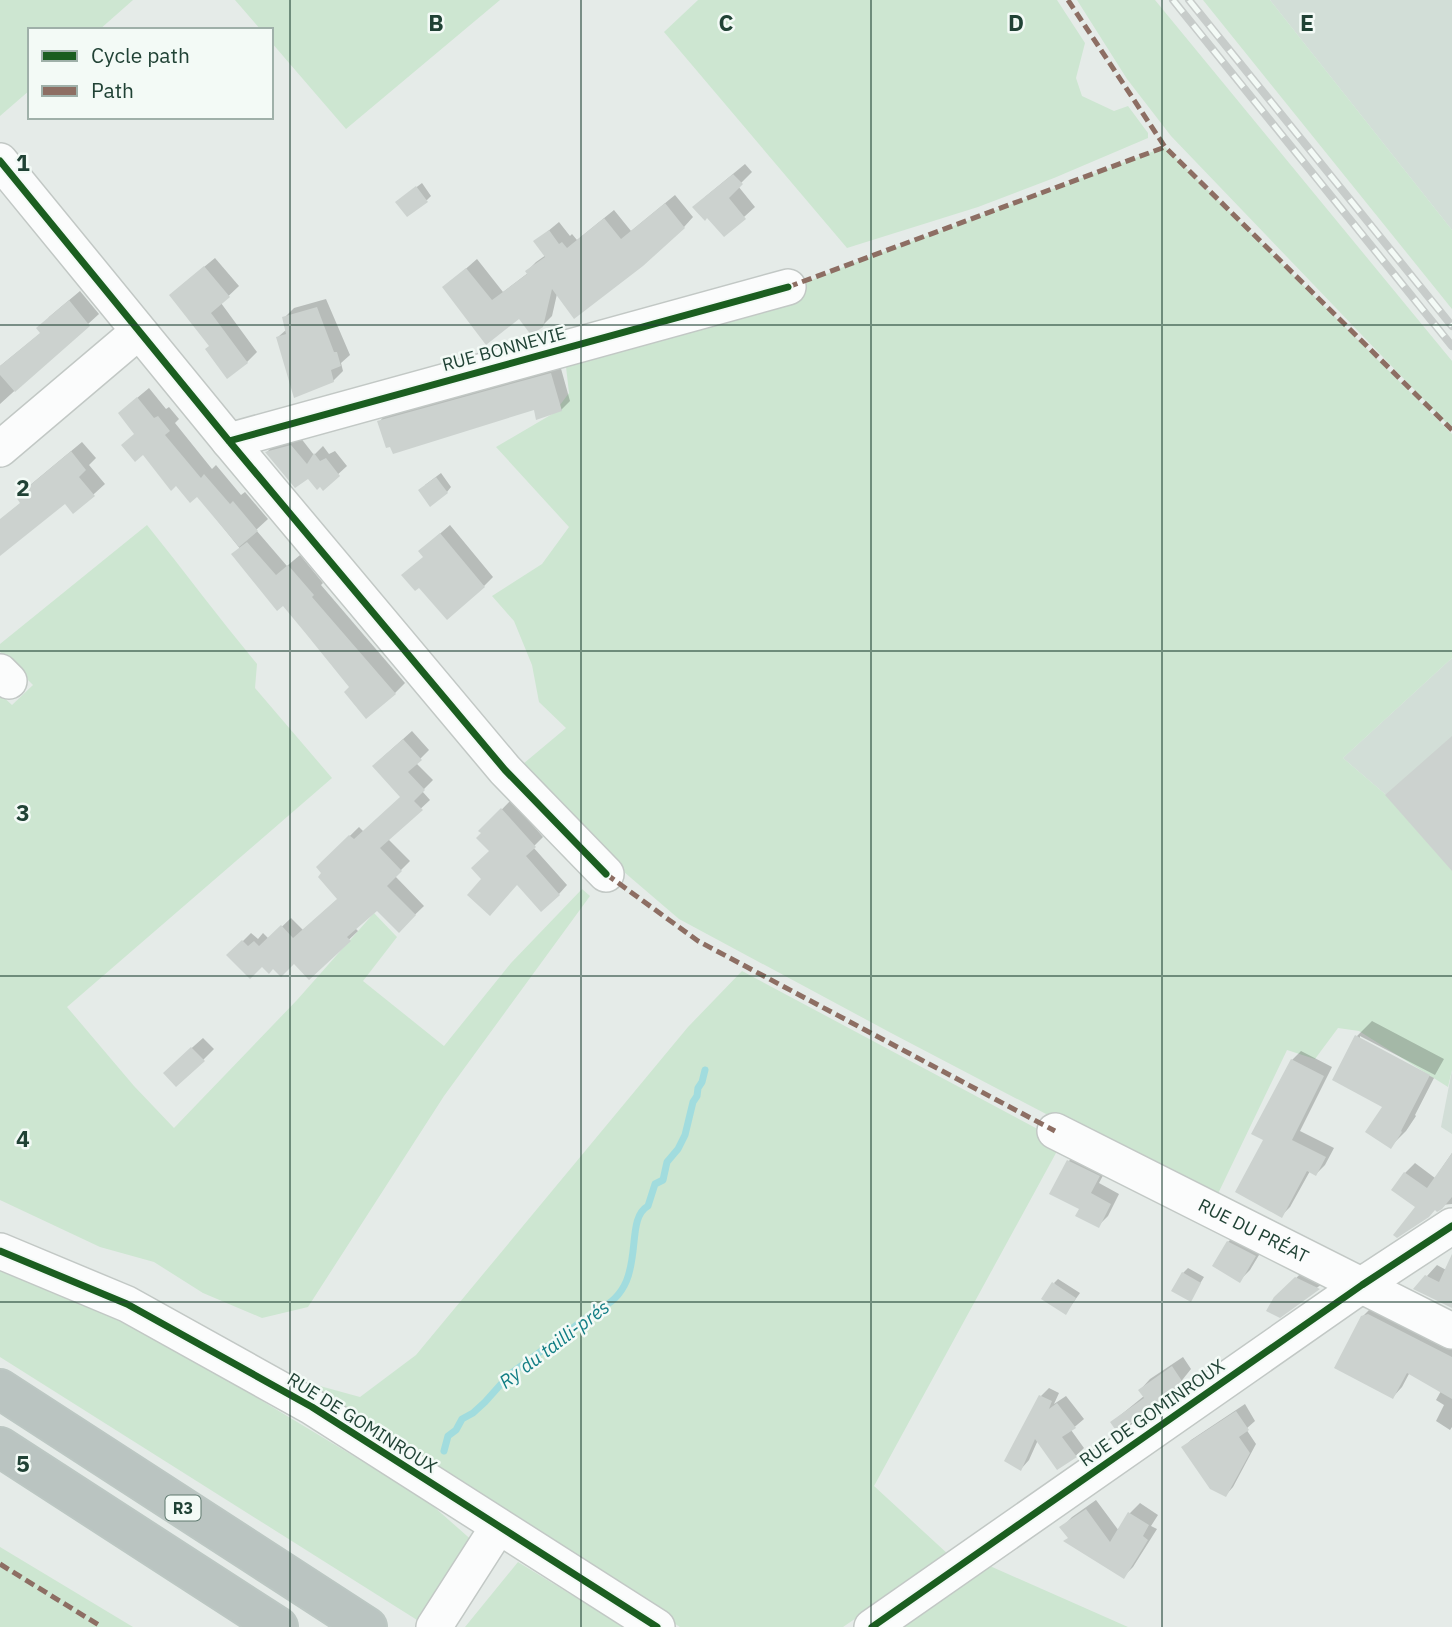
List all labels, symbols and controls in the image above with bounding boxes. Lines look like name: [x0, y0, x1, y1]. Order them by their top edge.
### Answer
text: B: [428, 7, 444, 37]
text: C: [719, 7, 734, 37]
text: D: [1008, 7, 1024, 37]
text: E: [1300, 7, 1314, 37]
legend: [28, 28, 273, 119]
text: Cycle path: [91, 41, 190, 69]
text: Path: [91, 76, 134, 104]
text: 1: [16, 147, 30, 177]
street label: RUE BONNEVIE: [439, 321, 568, 376]
text: 2: [16, 472, 30, 502]
text: 3: [16, 797, 30, 827]
text: 4: [16, 1123, 30, 1153]
street label: RUE DU PRÉAT: [1195, 1193, 1312, 1268]
water label: Ry du tailli-prés: [494, 1295, 614, 1393]
street label: RUE DE GOMINROUX: [1075, 1354, 1229, 1471]
street label: RUE DE GOMINROUX: [283, 1367, 441, 1478]
text: 5: [16, 1448, 30, 1478]
road number: R3: [166, 1496, 200, 1520]

